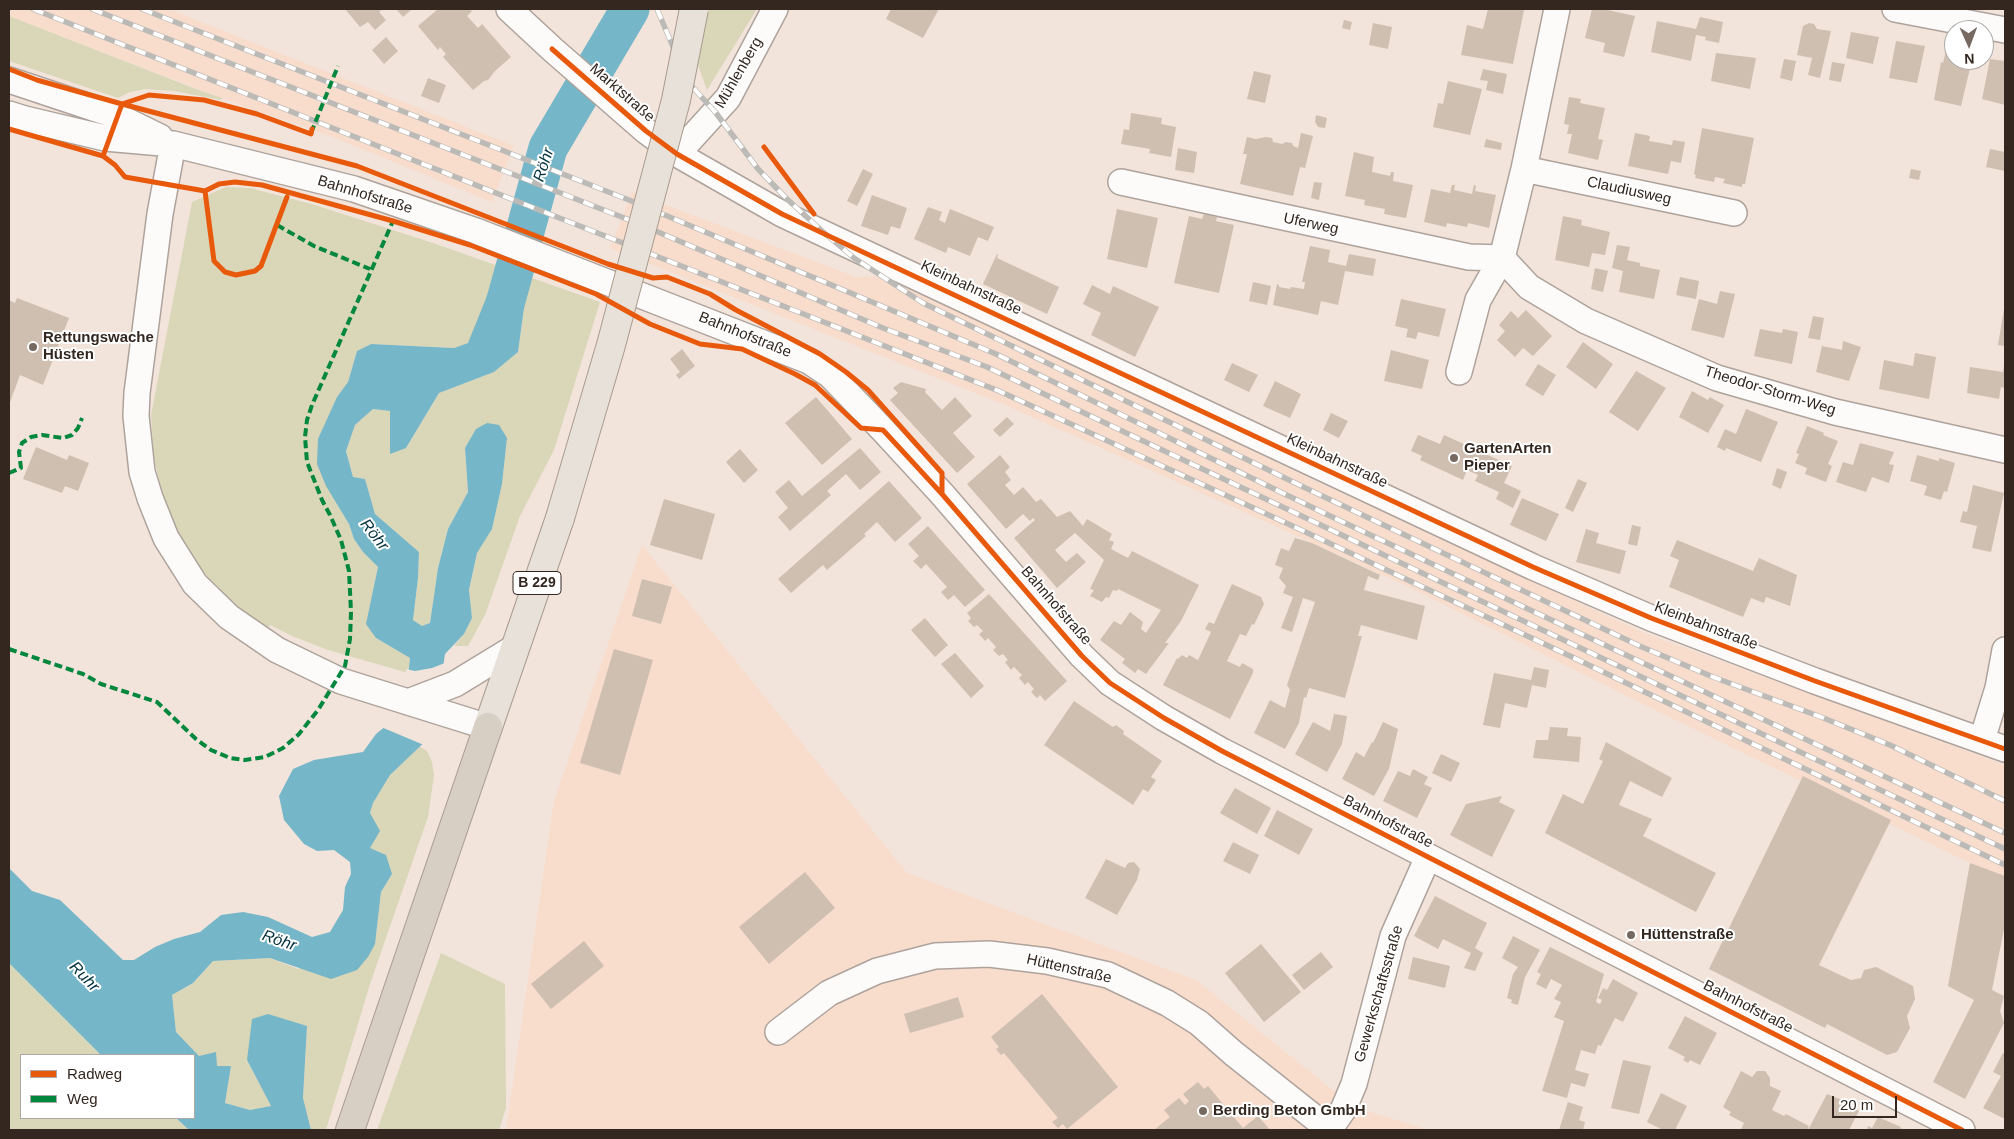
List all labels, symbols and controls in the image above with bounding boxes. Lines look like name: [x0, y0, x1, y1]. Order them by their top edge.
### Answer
north arrow: [1944, 20, 1994, 70]
street label: Mühlenberg: [711, 34, 767, 112]
text: N: [1964, 51, 1975, 67]
street label: Marktstraße: [586, 60, 658, 126]
water label: Röhr: [530, 146, 558, 184]
street label: Bahnhofstraße: [315, 172, 415, 218]
street label: Claudiusweg: [1585, 173, 1673, 209]
street label: Uferweg: [1282, 209, 1340, 239]
street label: Kleinbahnstraße: [918, 257, 1024, 319]
street label: Bahnhofstraße: [696, 308, 794, 362]
place label: Rettungswache Hüsten: [43, 329, 154, 364]
marker: Rettungswache Hüsten: [27, 341, 39, 353]
street label: Theodor-Storm-Weg: [1702, 362, 1838, 420]
street label: Kleinbahnstraße: [1284, 430, 1390, 492]
place label: GartenArten Pieper: [1464, 440, 1552, 475]
marker: GartenArten Pieper: [1448, 452, 1460, 464]
water label: Röhr: [356, 515, 392, 555]
street label: Bahnhofstraße: [1017, 563, 1095, 649]
road number: B 229: [513, 572, 561, 594]
street label: Kleinbahnstraße: [1652, 598, 1760, 654]
street label: Bahnhofstraße: [1340, 792, 1436, 852]
street label: Gewerkschaftsstraße: [1351, 923, 1407, 1065]
water label: Röhr: [259, 926, 299, 956]
place label: Hüttenstraße: [1641, 926, 1734, 944]
marker: Hüttenstraße: [1625, 929, 1637, 941]
street label: Hüttenstraße: [1025, 950, 1113, 988]
water label: Ruhr: [65, 958, 103, 996]
street label: Bahnhofstraße: [1700, 977, 1796, 1037]
legend: [20, 1054, 195, 1119]
text: Radweg: [67, 1065, 122, 1082]
scale bar: [1834, 1086, 1899, 1118]
text: Weg: [67, 1090, 98, 1107]
text: 20 m: [1840, 1096, 1873, 1113]
place label: Berding Beton GmbH: [1213, 1102, 1365, 1120]
marker: Berding Beton GmbH: [1197, 1105, 1209, 1117]

